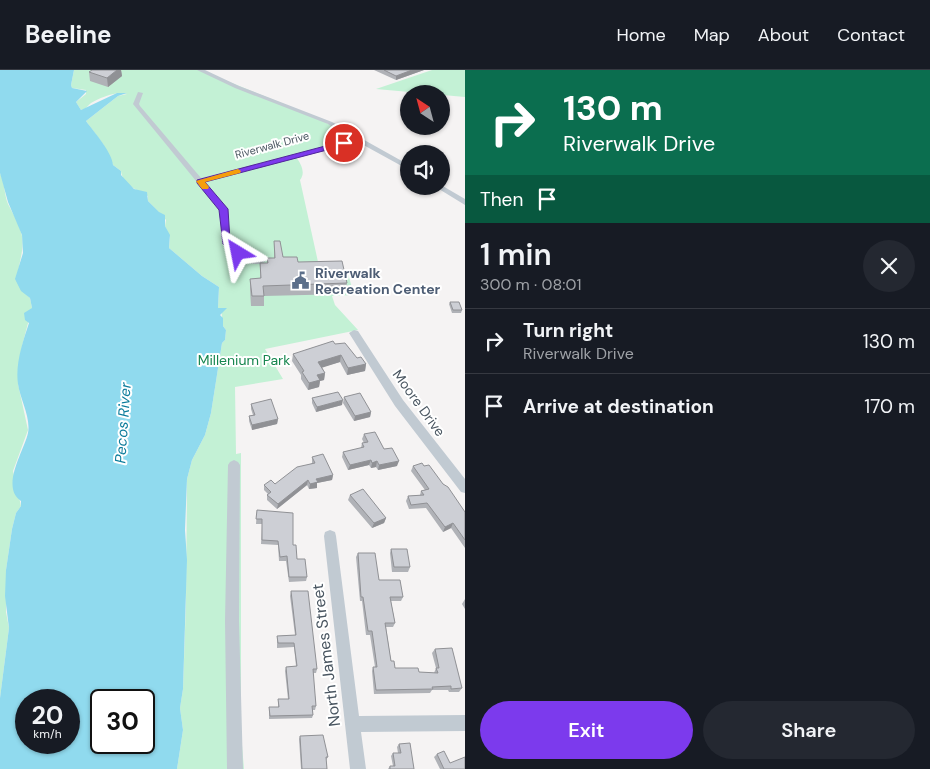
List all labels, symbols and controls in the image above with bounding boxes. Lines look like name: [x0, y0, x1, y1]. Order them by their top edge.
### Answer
text: Beeline: [25, 19, 111, 50]
text: Home: [616, 23, 666, 47]
text: Map: [694, 23, 730, 47]
text: About: [758, 23, 809, 47]
text: Contact: [837, 23, 905, 47]
north arrow: [400, 85, 450, 135]
map controls: [400, 85, 450, 195]
text: 130 m: [563, 85, 663, 131]
icon: right: [480, 90, 545, 155]
pin: [323, 122, 365, 164]
street label: Riverwalk Drive: [233, 128, 311, 162]
icon: arrive: [330, 129, 358, 157]
text: Riverwalk Drive: [563, 129, 715, 158]
button: sound: [400, 145, 450, 195]
icon: arrive: [533, 185, 561, 213]
text: Then: [480, 187, 523, 212]
position arrow: [211, 226, 263, 278]
text: 1 min: [480, 235, 552, 274]
button: close: [863, 240, 915, 292]
place label: Riverwalk Recreation Center: [315, 264, 441, 298]
public building icon: Riverwalk Recreation Center: [291, 271, 311, 291]
text: 300 m · 08:01: [480, 274, 581, 295]
text: Turn right: [523, 318, 613, 343]
icon: right: [480, 327, 508, 355]
text: 130 m: [863, 329, 915, 354]
text: Riverwalk Drive: [523, 343, 634, 364]
park label: Millenium Park: [198, 351, 290, 369]
street label: Moore Drive: [389, 366, 449, 440]
water label: Pecos River: [110, 382, 136, 464]
icon: arrive: [480, 392, 508, 420]
text: Arrive at destination: [523, 394, 714, 419]
text: 170 m: [864, 394, 915, 419]
street label: North James Street: [307, 582, 345, 728]
speed limit sign: 30: [90, 689, 155, 754]
text: 20: [32, 699, 63, 732]
button: Exit: [480, 701, 693, 759]
button: Share: [703, 701, 915, 759]
text: km/h: [33, 726, 62, 742]

